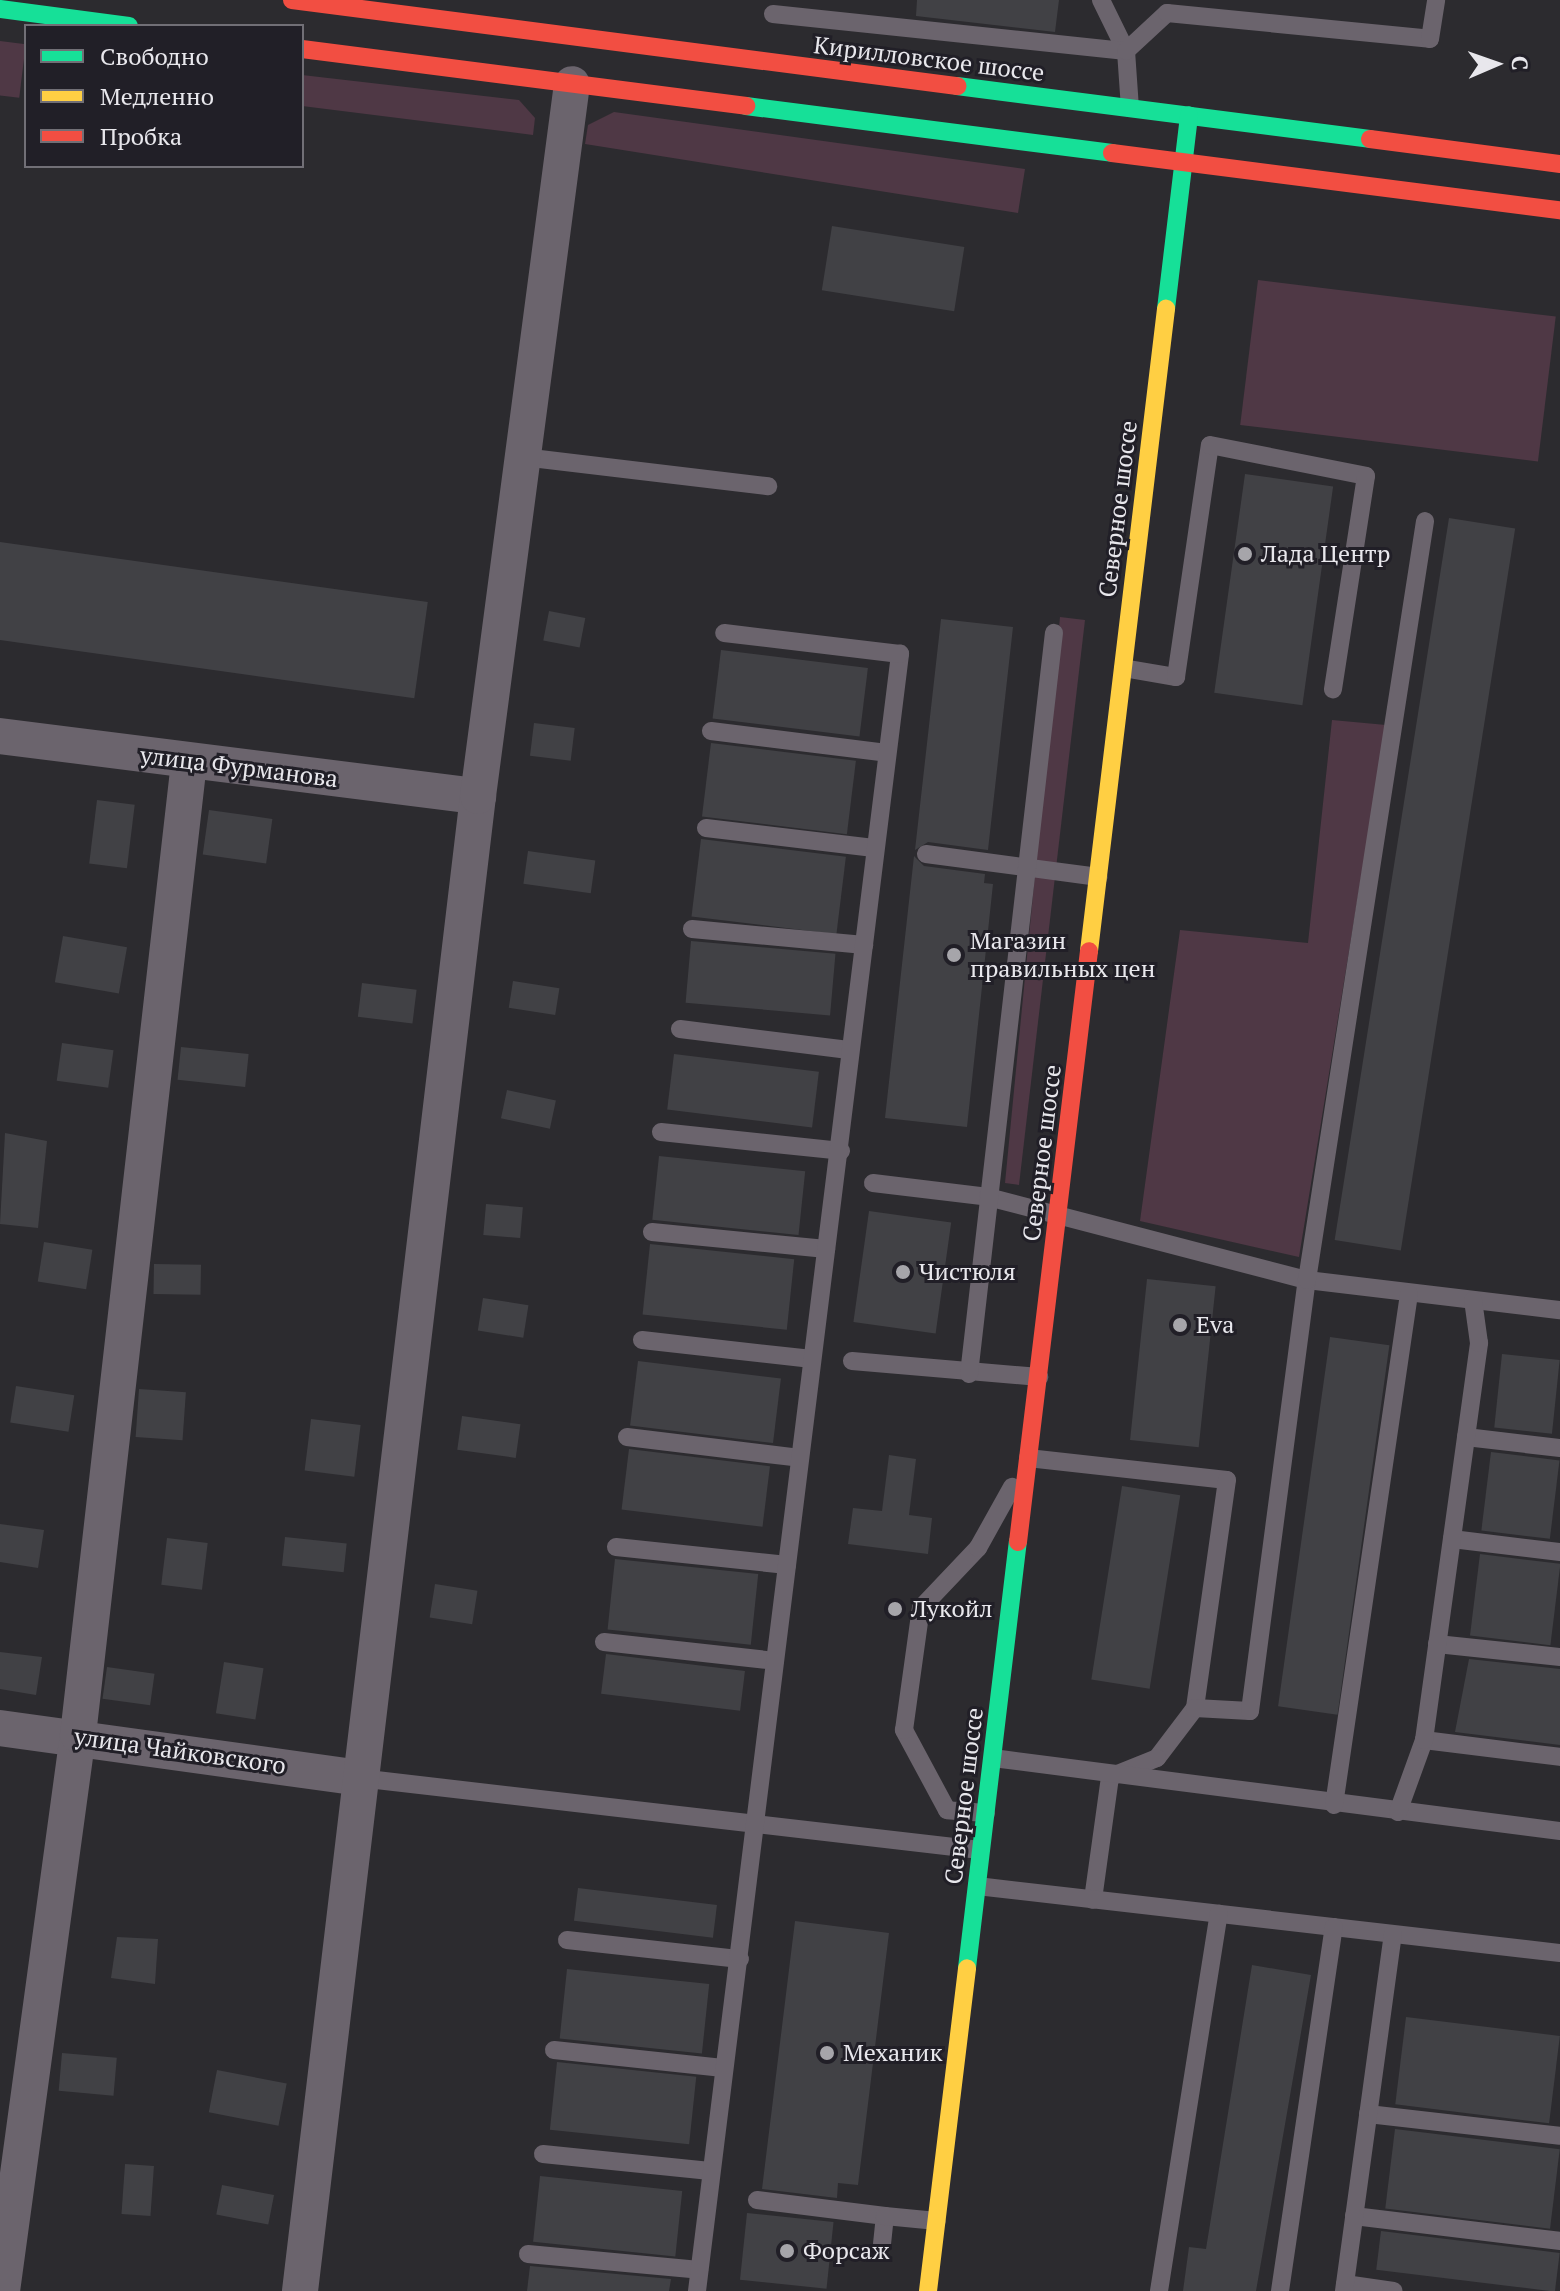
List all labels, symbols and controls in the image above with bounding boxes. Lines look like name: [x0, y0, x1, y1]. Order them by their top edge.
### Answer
legend: [24, 24, 304, 168]
north arrow: [1456, 24, 1536, 104]
street label: Кирилловское шоссе: [812, 31, 1046, 87]
text: Свободно: [100, 40, 209, 72]
text: С: [1506, 55, 1535, 71]
text: Медленно: [100, 80, 214, 112]
text: Пробка: [100, 120, 182, 152]
street label: Северное шоссе: [1093, 419, 1143, 599]
place label: Лада Центр: [1261, 540, 1390, 568]
marker: Лада Центр: [1236, 545, 1254, 563]
street label: улица Фурманова: [138, 741, 340, 793]
place label: Магазин правильных цен: [970, 927, 1155, 983]
marker: Магазин правильных цен: [945, 946, 963, 964]
street label: Северное шоссе: [1017, 1063, 1067, 1243]
place label: Чистюля: [919, 1258, 1016, 1286]
marker: Чистюля: [894, 1263, 912, 1281]
place label: Eva: [1196, 1311, 1234, 1339]
marker: Eva: [1171, 1316, 1189, 1334]
place label: Лукойл: [911, 1595, 993, 1623]
marker: Лукойл: [886, 1600, 904, 1618]
street label: Северное шоссе: [939, 1706, 989, 1886]
street label: улица Чайковского: [72, 1722, 288, 1780]
place label: Механик: [843, 2039, 942, 2067]
marker: Механик: [818, 2044, 836, 2062]
place label: Форсаж: [803, 2237, 889, 2265]
marker: Форсаж: [778, 2242, 796, 2260]

